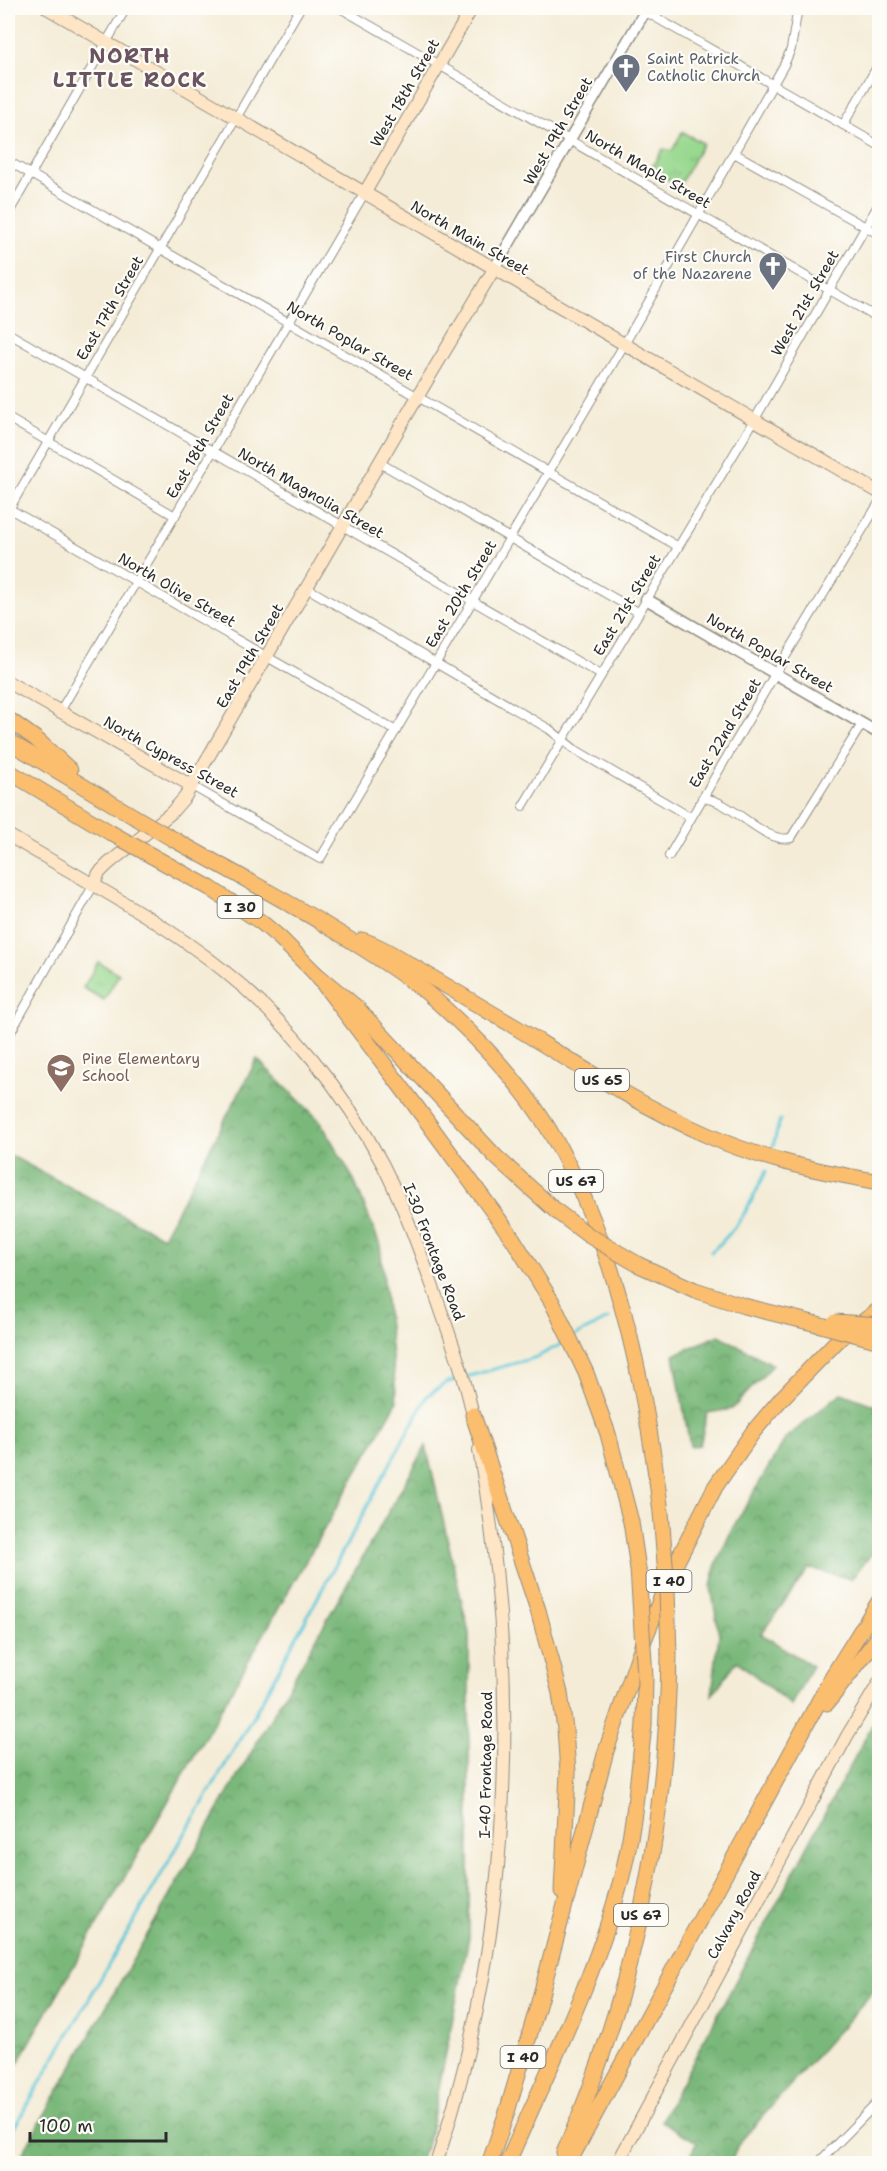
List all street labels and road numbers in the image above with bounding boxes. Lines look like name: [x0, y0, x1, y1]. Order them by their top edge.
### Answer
street label: West 18th Street: [366, 35, 444, 151]
street label: West 19th Street: [519, 73, 597, 189]
street label: North Maple Street: [582, 125, 714, 213]
street label: North Main Street: [407, 196, 533, 280]
street label: West 21st Street: [767, 246, 843, 360]
street label: East 17th Street: [72, 252, 148, 364]
street label: North Poplar Street: [283, 297, 417, 385]
street label: East 18th Street: [162, 390, 238, 502]
street label: North Magnolia Street: [234, 443, 388, 543]
street label: East 20th Street: [421, 536, 501, 652]
street label: North Olive Street: [115, 548, 239, 632]
street label: East 21st Street: [589, 550, 665, 660]
street label: East 19th Street: [212, 600, 288, 712]
street label: North Poplar Street: [703, 609, 837, 697]
street label: East 22nd Street: [684, 674, 766, 792]
street label: North Cypress Street: [100, 712, 242, 802]
road number: I 30: [218, 896, 262, 918]
road number: US 65: [575, 1069, 629, 1091]
road number: US 67: [549, 1170, 603, 1192]
street label: I-30 Frontage Road: [399, 1180, 470, 1324]
road number: I 40: [646, 1570, 692, 1592]
street label: I-40 Frontage Road: [475, 1691, 497, 1839]
street label: Calvary Road: [702, 1867, 766, 1963]
road number: US 67: [614, 1904, 668, 1926]
road number: I 40: [500, 2046, 546, 2068]

